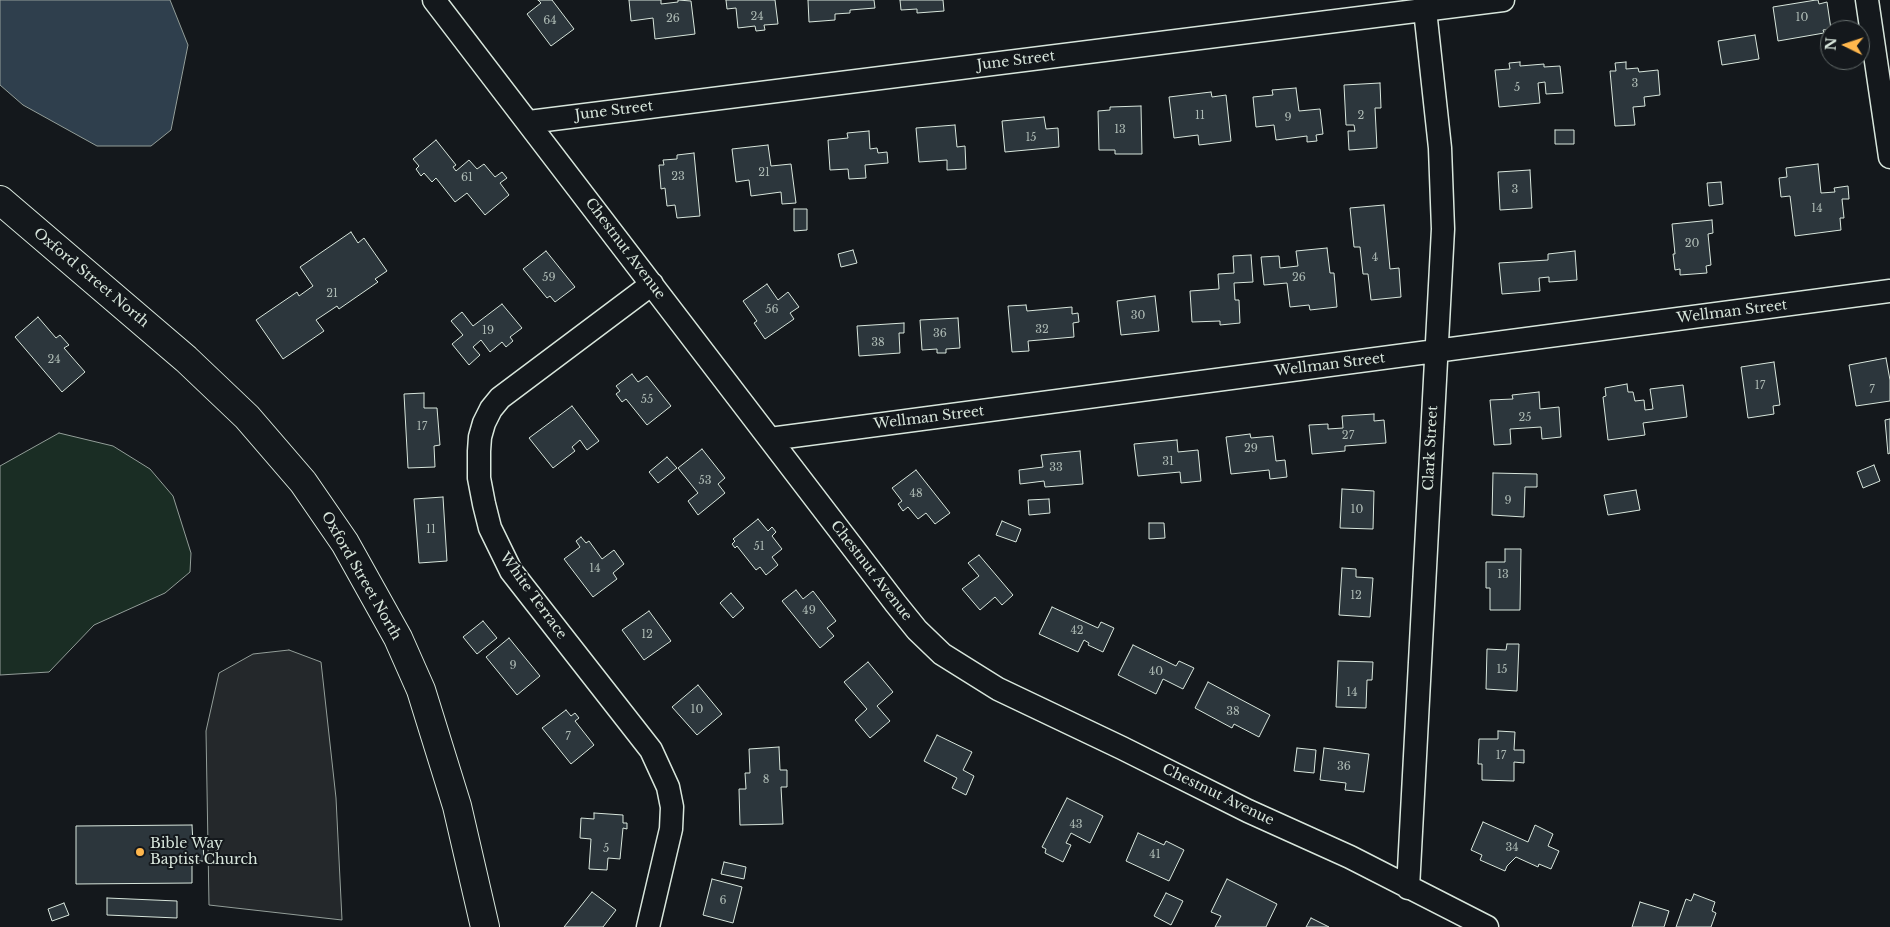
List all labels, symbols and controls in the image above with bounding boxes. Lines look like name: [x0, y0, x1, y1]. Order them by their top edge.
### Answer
house number: 24: [750, 10, 764, 24]
house number: 10: [1796, 11, 1808, 25]
house number: 26: [666, 12, 680, 26]
house number: 64: [543, 14, 557, 28]
north arrow: [1820, 20, 1870, 70]
text: N: [1822, 37, 1840, 51]
street label: June Street: [976, 48, 1056, 74]
house number: 3: [1632, 77, 1638, 91]
house number: 5: [1514, 81, 1520, 95]
street label: June Street: [574, 98, 654, 124]
house number: 11: [1195, 109, 1205, 123]
house number: 2: [1358, 109, 1364, 123]
house number: 9: [1284, 111, 1292, 125]
house number: 13: [1114, 123, 1126, 137]
house number: 15: [1025, 131, 1037, 145]
house number: 21: [758, 166, 770, 180]
house number: 23: [671, 170, 685, 184]
house number: 61: [461, 171, 473, 185]
house number: 3: [1512, 183, 1518, 197]
street label: Chestnut Avenue: [582, 195, 668, 303]
house number: 14: [1811, 202, 1823, 216]
street label: Oxford Street North: [30, 225, 152, 331]
house number: 20: [1685, 237, 1699, 251]
house number: 4: [1372, 251, 1378, 265]
house number: 59: [542, 271, 556, 285]
house number: 26: [1292, 271, 1306, 285]
house number: 21: [326, 287, 338, 301]
street label: Wellman Street: [1676, 297, 1788, 327]
house number: 56: [765, 303, 779, 317]
house number: 30: [1131, 309, 1145, 323]
house number: 32: [1035, 323, 1049, 337]
house number: 19: [482, 324, 494, 338]
house number: 36: [933, 327, 947, 341]
house number: 38: [871, 336, 885, 350]
street label: Wellman Street: [1274, 350, 1386, 380]
house number: 24: [47, 353, 61, 367]
house number: 17: [1755, 379, 1765, 393]
house number: 7: [1869, 383, 1875, 397]
house number: 55: [641, 393, 653, 407]
street label: Wellman Street: [873, 403, 985, 433]
street label: Clark Street: [1420, 405, 1442, 491]
house number: 25: [1518, 411, 1532, 425]
house number: 17: [417, 420, 427, 434]
house number: 27: [1342, 429, 1354, 443]
house number: 29: [1244, 442, 1258, 456]
house number: 31: [1162, 455, 1174, 469]
house number: 33: [1049, 461, 1063, 475]
house number: 53: [698, 474, 712, 488]
house number: 48: [909, 487, 923, 501]
house number: 9: [1504, 494, 1512, 508]
house number: 10: [1351, 503, 1363, 517]
street label: Oxford Street North: [317, 509, 405, 643]
street label: Chestnut Avenue: [827, 518, 915, 624]
house number: 11: [426, 523, 436, 537]
house number: 51: [753, 540, 765, 554]
street label: White Terrace: [496, 549, 570, 643]
house number: 14: [589, 562, 601, 576]
house number: 13: [1497, 568, 1509, 582]
house number: 12: [1350, 589, 1362, 603]
house number: 49: [802, 604, 816, 618]
house number: 42: [1070, 624, 1084, 638]
house number: 12: [641, 628, 653, 642]
house number: 9: [509, 659, 517, 673]
house number: 15: [1496, 663, 1508, 677]
house number: 40: [1149, 665, 1163, 679]
house number: 14: [1346, 686, 1358, 700]
house number: 10: [691, 703, 703, 717]
house number: 38: [1226, 705, 1240, 719]
house number: 7: [565, 730, 571, 744]
house number: 17: [1496, 749, 1506, 763]
house number: 36: [1337, 760, 1351, 774]
street label: Chestnut Avenue: [1159, 761, 1277, 829]
house number: 8: [763, 773, 769, 787]
house number: 43: [1069, 818, 1083, 832]
place label: Bible Way Baptist Church: [150, 836, 258, 869]
house number: 34: [1505, 841, 1519, 855]
house number: 5: [603, 842, 609, 856]
marker: Bible Way Baptist Church: [134, 846, 146, 858]
house number: 41: [1149, 848, 1161, 862]
house number: 6: [719, 894, 727, 908]

